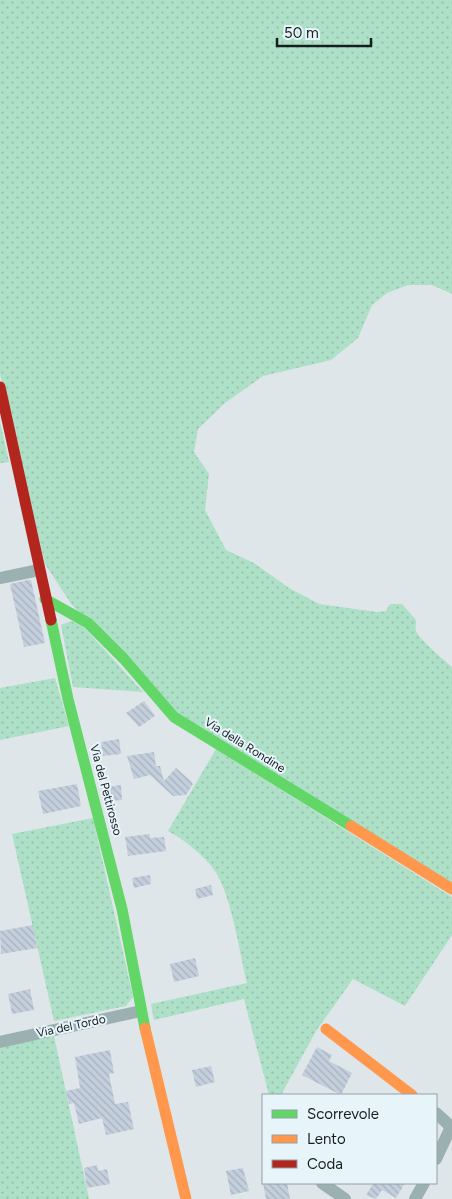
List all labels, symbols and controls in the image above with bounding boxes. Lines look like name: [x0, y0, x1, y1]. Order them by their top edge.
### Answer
scale bar: [277, 15, 371, 47]
text: 50 m: [284, 24, 319, 42]
street label: Via della Rondine: [202, 715, 288, 776]
street label: Via del Pettirosso: [87, 743, 125, 837]
street label: Via del Tordo: [35, 1012, 107, 1040]
legend: [262, 1094, 437, 1184]
text: Scorrevole: [307, 1105, 379, 1123]
text: Lento: [307, 1130, 346, 1148]
text: Coda: [307, 1155, 343, 1173]

